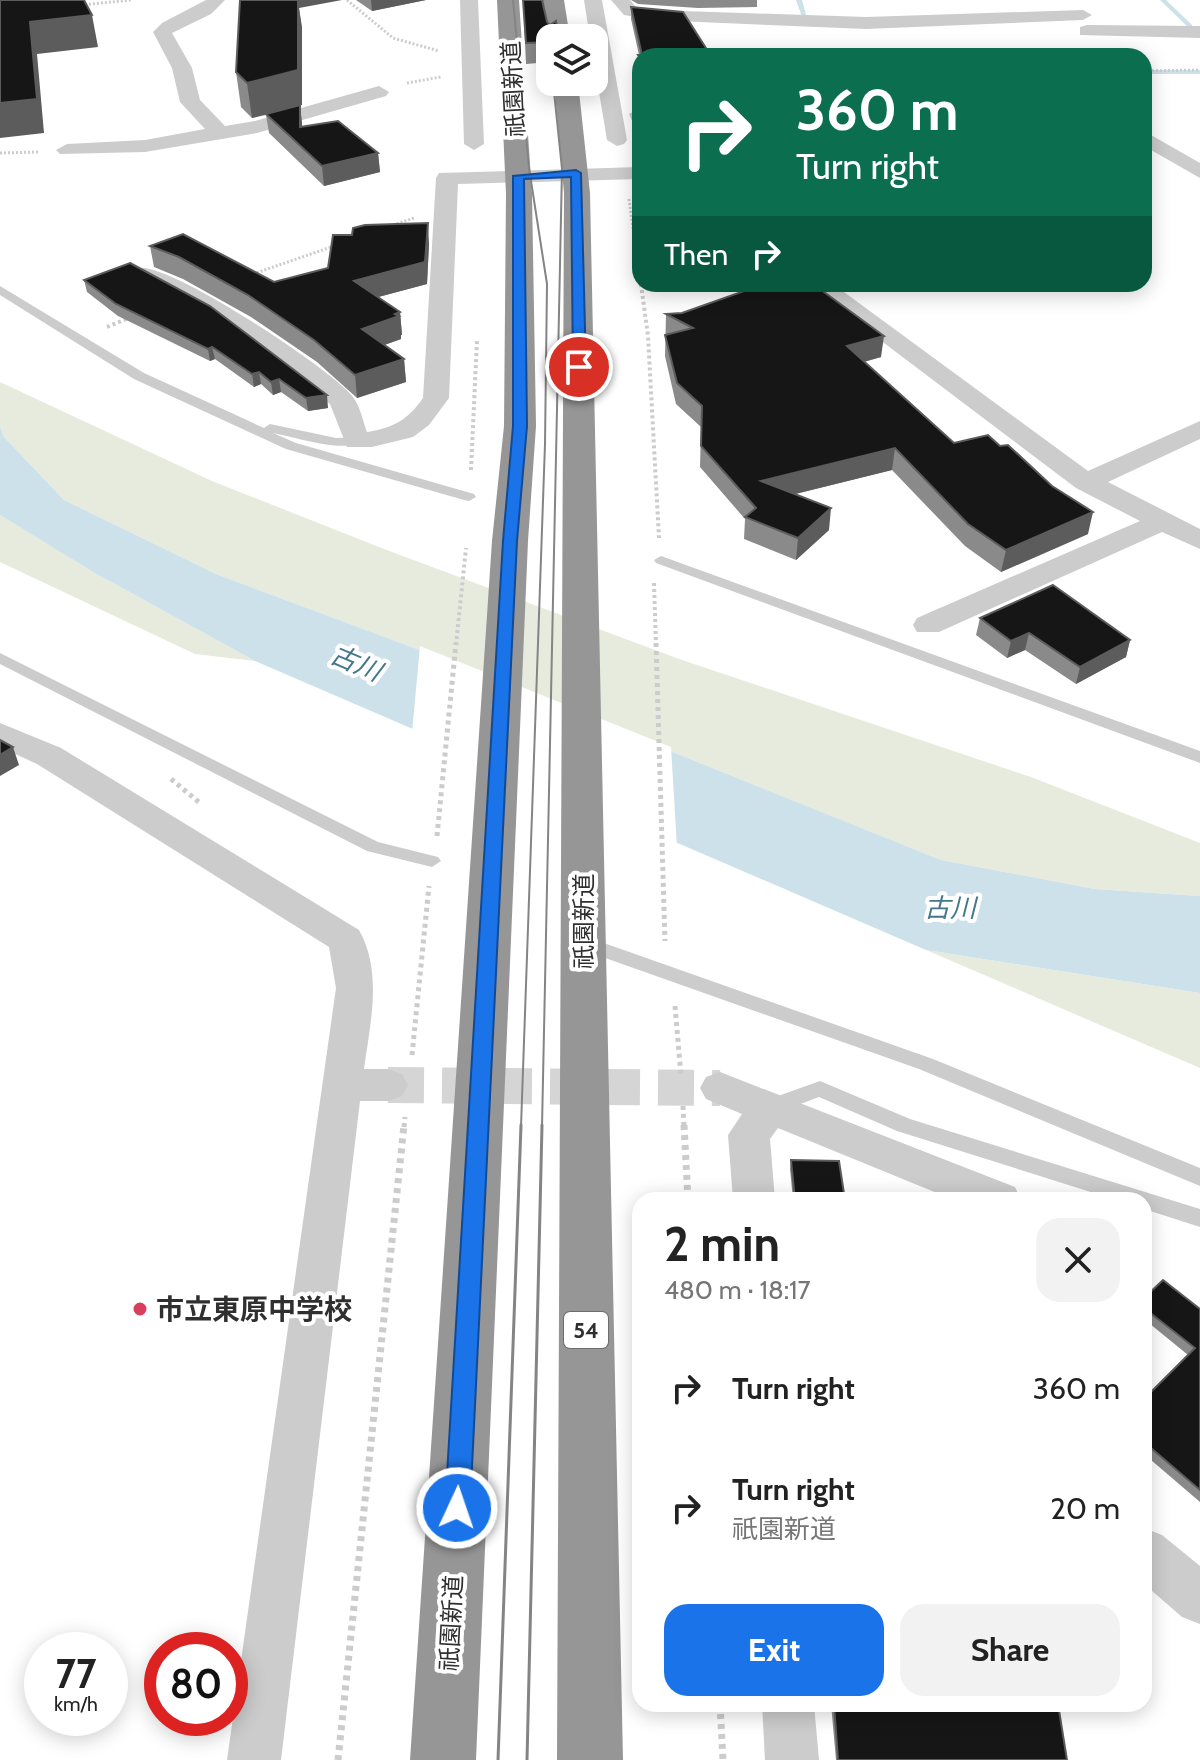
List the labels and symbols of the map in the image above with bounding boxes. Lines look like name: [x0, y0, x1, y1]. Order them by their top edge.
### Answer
street label: 祇園新道: [496, 40, 530, 138]
pin: [545, 333, 613, 401]
water label: 古川: [326, 638, 389, 689]
street label: 祇園新道: [569, 873, 598, 969]
water label: 古川: [924, 892, 979, 924]
place label: 市立東原中学校: [156, 1292, 352, 1326]
marker: 市立東原中学校: [131, 1300, 149, 1318]
road number: 54: [564, 1312, 608, 1348]
position arrow: [415, 1466, 499, 1550]
street label: 祇園新道: [434, 1574, 468, 1672]
speed limit sign: 80: [144, 1632, 248, 1736]

